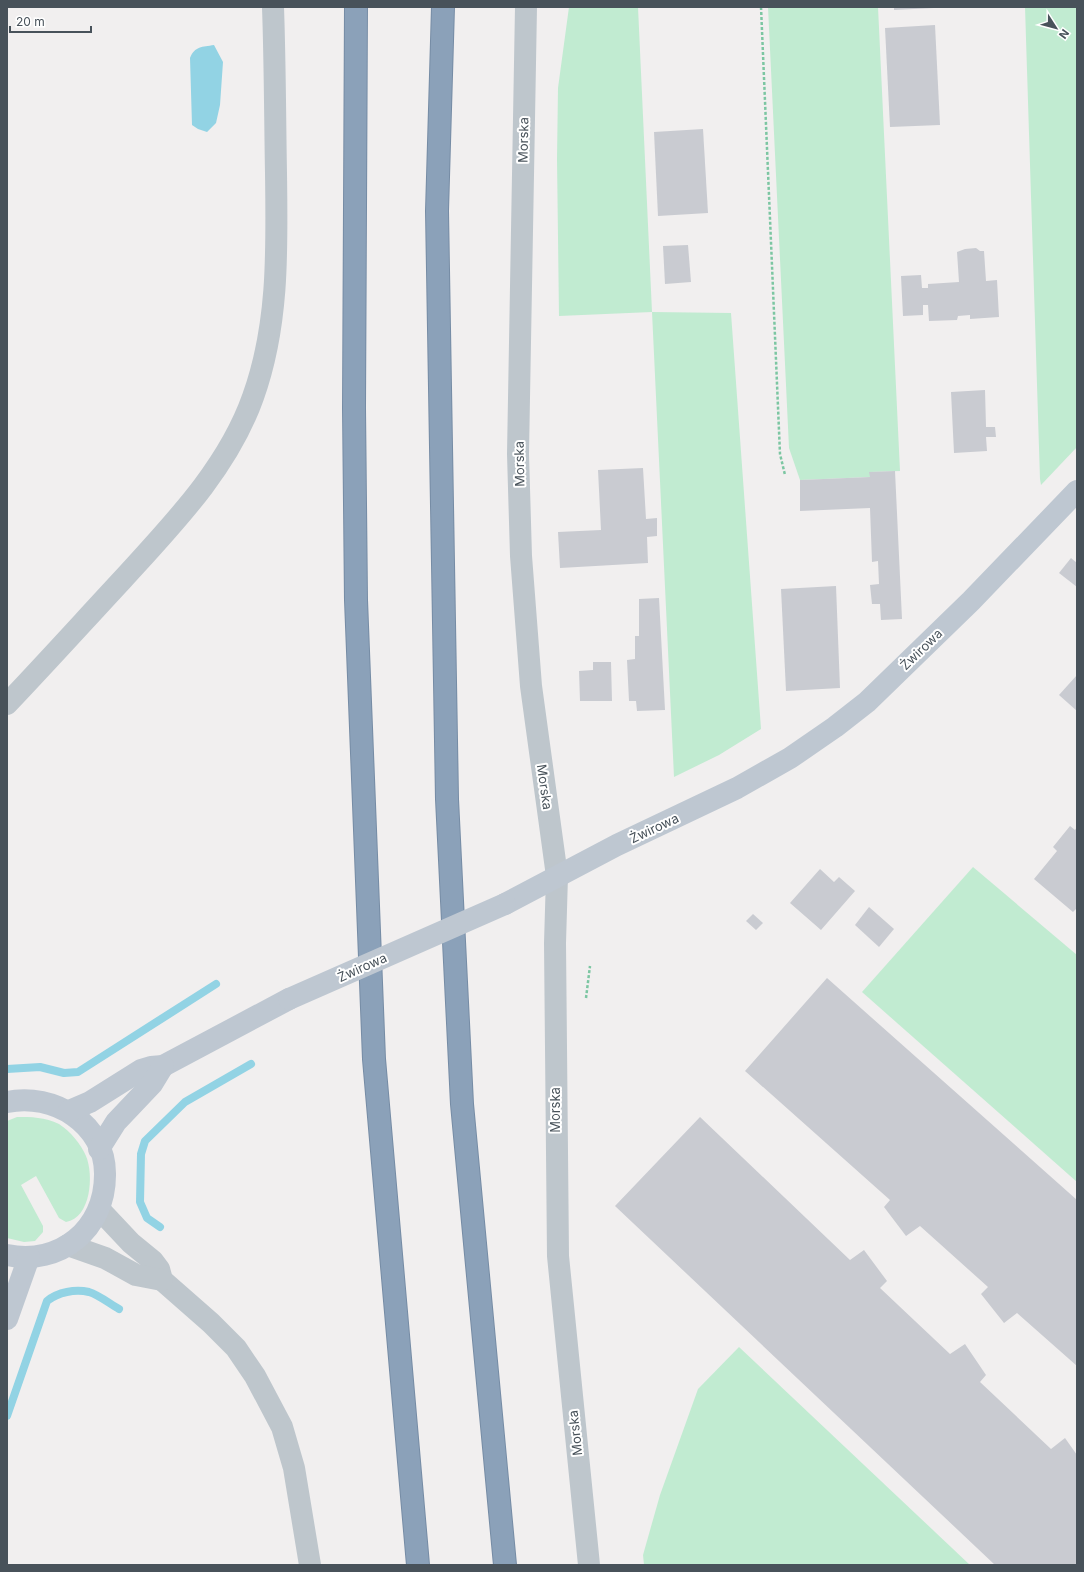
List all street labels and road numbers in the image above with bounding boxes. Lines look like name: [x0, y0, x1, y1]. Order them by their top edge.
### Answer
street label: Morska: [515, 117, 531, 163]
street label: Morska: [511, 441, 527, 487]
street label: Żwirowa: [897, 625, 945, 673]
street label: Morska: [534, 763, 556, 811]
street label: Żwirowa: [627, 810, 681, 846]
street label: Żwirowa: [335, 949, 389, 985]
street label: Morska: [547, 1087, 563, 1133]
street label: Morska: [565, 1409, 585, 1457]

